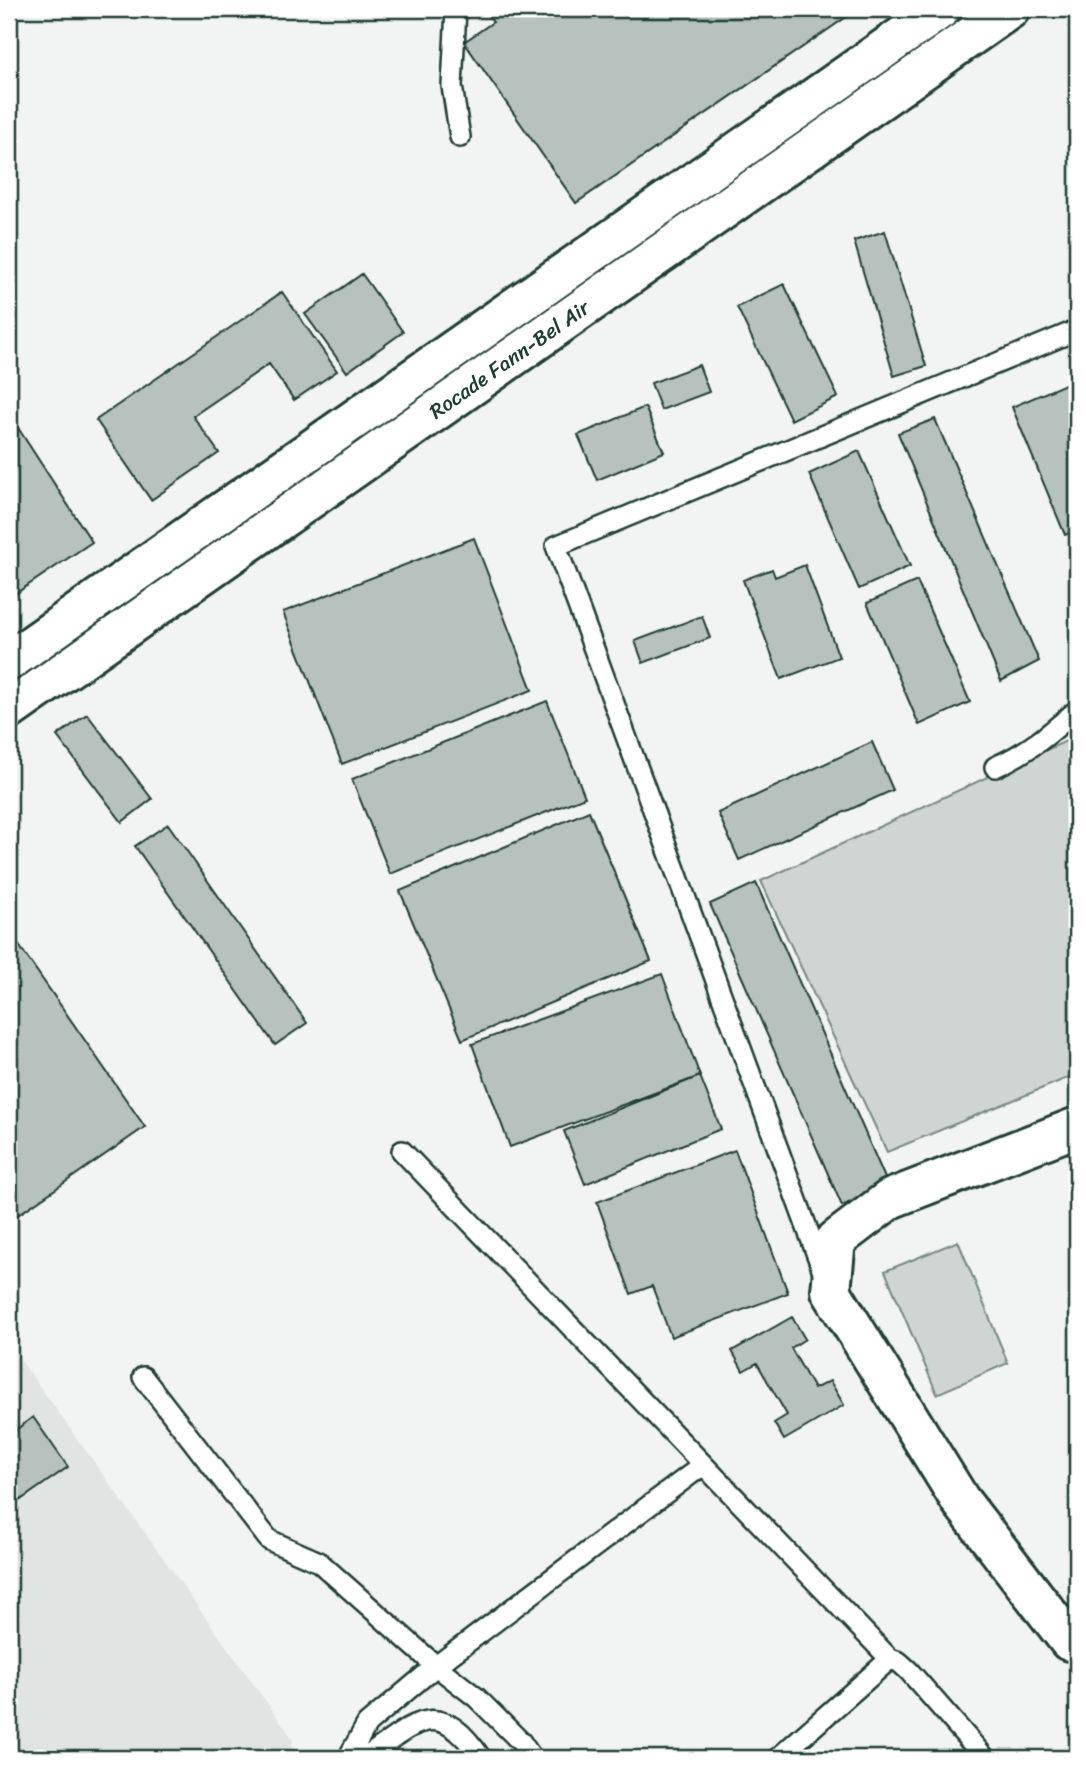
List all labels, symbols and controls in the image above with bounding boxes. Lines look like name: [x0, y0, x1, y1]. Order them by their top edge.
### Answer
street label: Rocade Fann-Bel Air: [421, 289, 599, 429]

